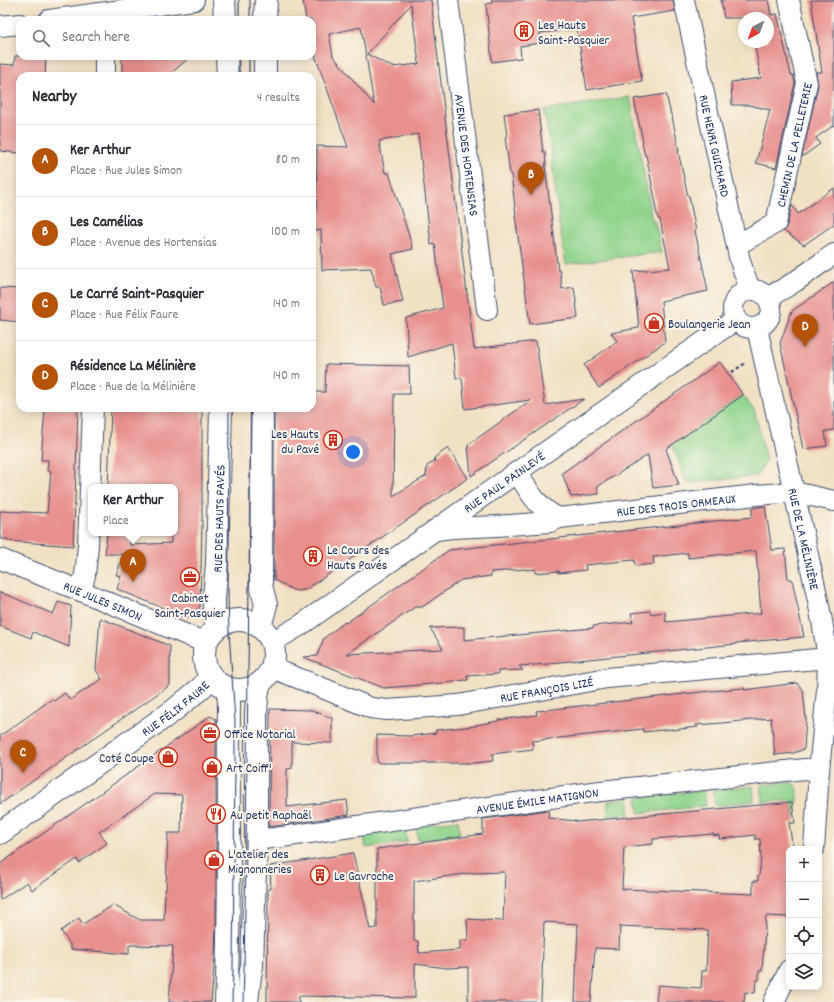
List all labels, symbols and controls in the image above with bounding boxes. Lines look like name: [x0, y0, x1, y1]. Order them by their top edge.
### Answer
north arrow: [738, 12, 774, 48]
search box: [16, 16, 316, 60]
place label: Les Hauts Saint-Pasquier: [538, 17, 609, 51]
building icon: Les Hauts Saint-Pasquier: [513, 20, 535, 42]
icon: search: [30, 27, 52, 49]
text: Search here: [62, 27, 130, 49]
street label: CHEMIN DE LA PELLETERIE: [773, 81, 819, 209]
text: Nearby: [32, 86, 76, 110]
text: 4 results: [257, 89, 300, 108]
street label: AVENUE DES HORTENSIAS: [448, 93, 482, 217]
street label: RUE HENRI GUICHARD: [693, 93, 733, 199]
text: Ker Arthur: [70, 140, 131, 162]
text: A: [41, 151, 49, 170]
text: 80 m: [276, 151, 300, 170]
text: Place · Rue Jules Simon: [70, 162, 182, 181]
pin: B: [518, 162, 544, 195]
text: Les Camélias: [70, 212, 143, 234]
text: B: [42, 223, 48, 242]
text: 100 m: [271, 223, 300, 242]
text: Place · Avenue des Hortensias: [70, 234, 217, 253]
text: Le Carré Saint-Pasquier: [70, 284, 204, 306]
text: C: [42, 295, 48, 314]
text: 140 m: [273, 295, 300, 314]
text: Place · Rue Félix Faure: [70, 306, 178, 325]
shop icon: Boulangerie Jean: [643, 312, 665, 334]
pin: D: [792, 314, 818, 347]
place label: Boulangerie Jean: [668, 316, 751, 335]
text: Résidence La Mélinière: [70, 356, 196, 378]
text: D: [42, 367, 48, 386]
text: 140 m: [273, 367, 300, 386]
text: Place · Rue de la Mélinière: [70, 378, 196, 397]
place label: Les Hauts du Pavé: [271, 426, 319, 460]
building icon: Les Hauts du Pavé: [322, 429, 344, 451]
your location: [343, 442, 363, 462]
street label: RUE PAUL PAINLEVÉ: [460, 448, 550, 519]
street label: RUE DES HAUTS PAVÉS: [209, 464, 232, 573]
popup: [88, 484, 178, 536]
street label: RUE DE LA MÉLINIÈRE: [781, 486, 823, 592]
text: Ker Arthur: [103, 490, 163, 512]
street label: RUE DES TROIS ORMEAUX: [616, 490, 737, 523]
text: Place: [103, 512, 129, 531]
place label: Le Cours des Hauts Pavés: [327, 542, 389, 576]
building icon: Le Cours des Hauts Pavés: [302, 545, 324, 567]
pin: A: [120, 549, 146, 582]
office icon: Cabinet Saint-Pasquier: [179, 566, 201, 588]
street label: RUE JULES SIMON: [60, 578, 144, 627]
place label: Cabinet Saint-Pasquier: [154, 590, 226, 624]
street label: RUE FRANÇOIS LIZÉ: [499, 674, 595, 709]
street label: RUE FÉLIX FAURE: [138, 677, 215, 742]
office icon: Office Notarial: [199, 722, 221, 744]
place label: Office Notarial: [224, 726, 296, 745]
pin: C: [10, 740, 36, 773]
shop icon: Coté Coupe: [157, 746, 179, 768]
place label: Coté Coupe: [99, 750, 154, 769]
shop icon: Art Coiff': [201, 756, 223, 778]
place label: Art Coiff': [226, 760, 272, 779]
street label: AVENUE ÉMILE MATIGNON: [475, 784, 600, 821]
restaurant icon: Au petit Raphaël: [205, 803, 227, 825]
place label: Au petit Raphaël: [230, 807, 312, 826]
place label: L'atelier des Mignonneries: [228, 846, 292, 880]
map controls: [786, 846, 822, 990]
button: +: [786, 846, 822, 882]
shop icon: L'atelier des Mignonneries: [203, 849, 225, 871]
building icon: Le Gavroche: [309, 864, 331, 886]
place label: Le Gavroche: [334, 868, 394, 887]
button: −: [786, 882, 822, 918]
button: locate: [786, 918, 822, 954]
button: layers: [786, 954, 822, 990]

